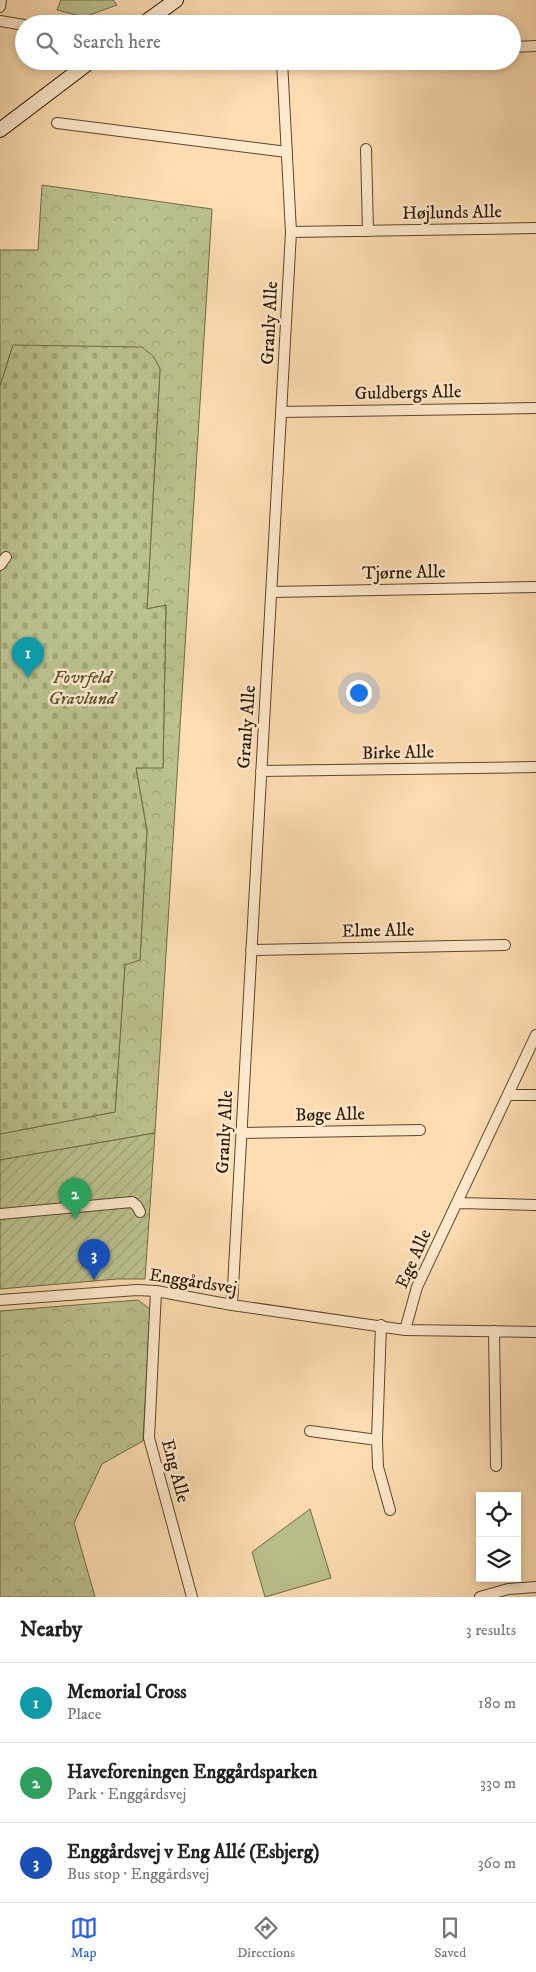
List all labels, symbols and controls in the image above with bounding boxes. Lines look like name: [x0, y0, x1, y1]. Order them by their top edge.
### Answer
search box: [15, 15, 521, 70]
icon: search: [33, 29, 61, 57]
text: Search here: [73, 31, 161, 54]
street label: Højlunds Alle: [402, 201, 502, 225]
street label: Granly Alle: [257, 281, 283, 365]
street label: Guldbergs Alle: [355, 381, 461, 405]
street label: Tjørne Alle: [362, 561, 446, 585]
pin: 1: [12, 637, 44, 678]
park label: Fovrfeld Gravlund: [49, 667, 118, 710]
your location: [346, 680, 372, 706]
street label: Granly Alle: [233, 685, 261, 769]
street label: Birke Alle: [362, 741, 434, 765]
street label: Elme Alle: [342, 919, 414, 943]
street label: Granly Alle: [212, 1090, 238, 1174]
street label: Bøge Alle: [295, 1103, 365, 1127]
pin: 2: [59, 1178, 91, 1219]
street label: Ege Alle: [391, 1226, 437, 1292]
pin: 3: [78, 1239, 110, 1280]
street label: Enggårdsvej: [148, 1264, 238, 1300]
street label: Eng Alle: [156, 1437, 194, 1505]
map controls: [476, 1492, 521, 1582]
button: locate: [476, 1492, 521, 1537]
button: layers: [476, 1537, 521, 1582]
text: Nearby: [20, 1617, 82, 1643]
text: 3 results: [466, 1620, 516, 1640]
text: Memorial Cross: [67, 1681, 187, 1704]
text: 1: [33, 1693, 39, 1713]
text: 180 m: [478, 1693, 516, 1713]
text: Place: [67, 1704, 101, 1724]
text: Haveforeningen Enggårdsparken: [67, 1761, 318, 1784]
text: 2: [32, 1773, 40, 1793]
text: 330 m: [480, 1773, 516, 1793]
text: Park · Enggårdsvej: [67, 1784, 186, 1804]
text: Enggårdsvej v Eng Allé (Esbjerg): [67, 1841, 319, 1864]
text: 3: [33, 1853, 39, 1873]
text: 360 m: [478, 1853, 516, 1873]
text: Bus stop · Enggårdsvej: [67, 1864, 209, 1884]
tab: Map: [70, 1914, 98, 1962]
tab: Directions: [237, 1914, 295, 1962]
tab: Saved: [434, 1914, 466, 1962]

